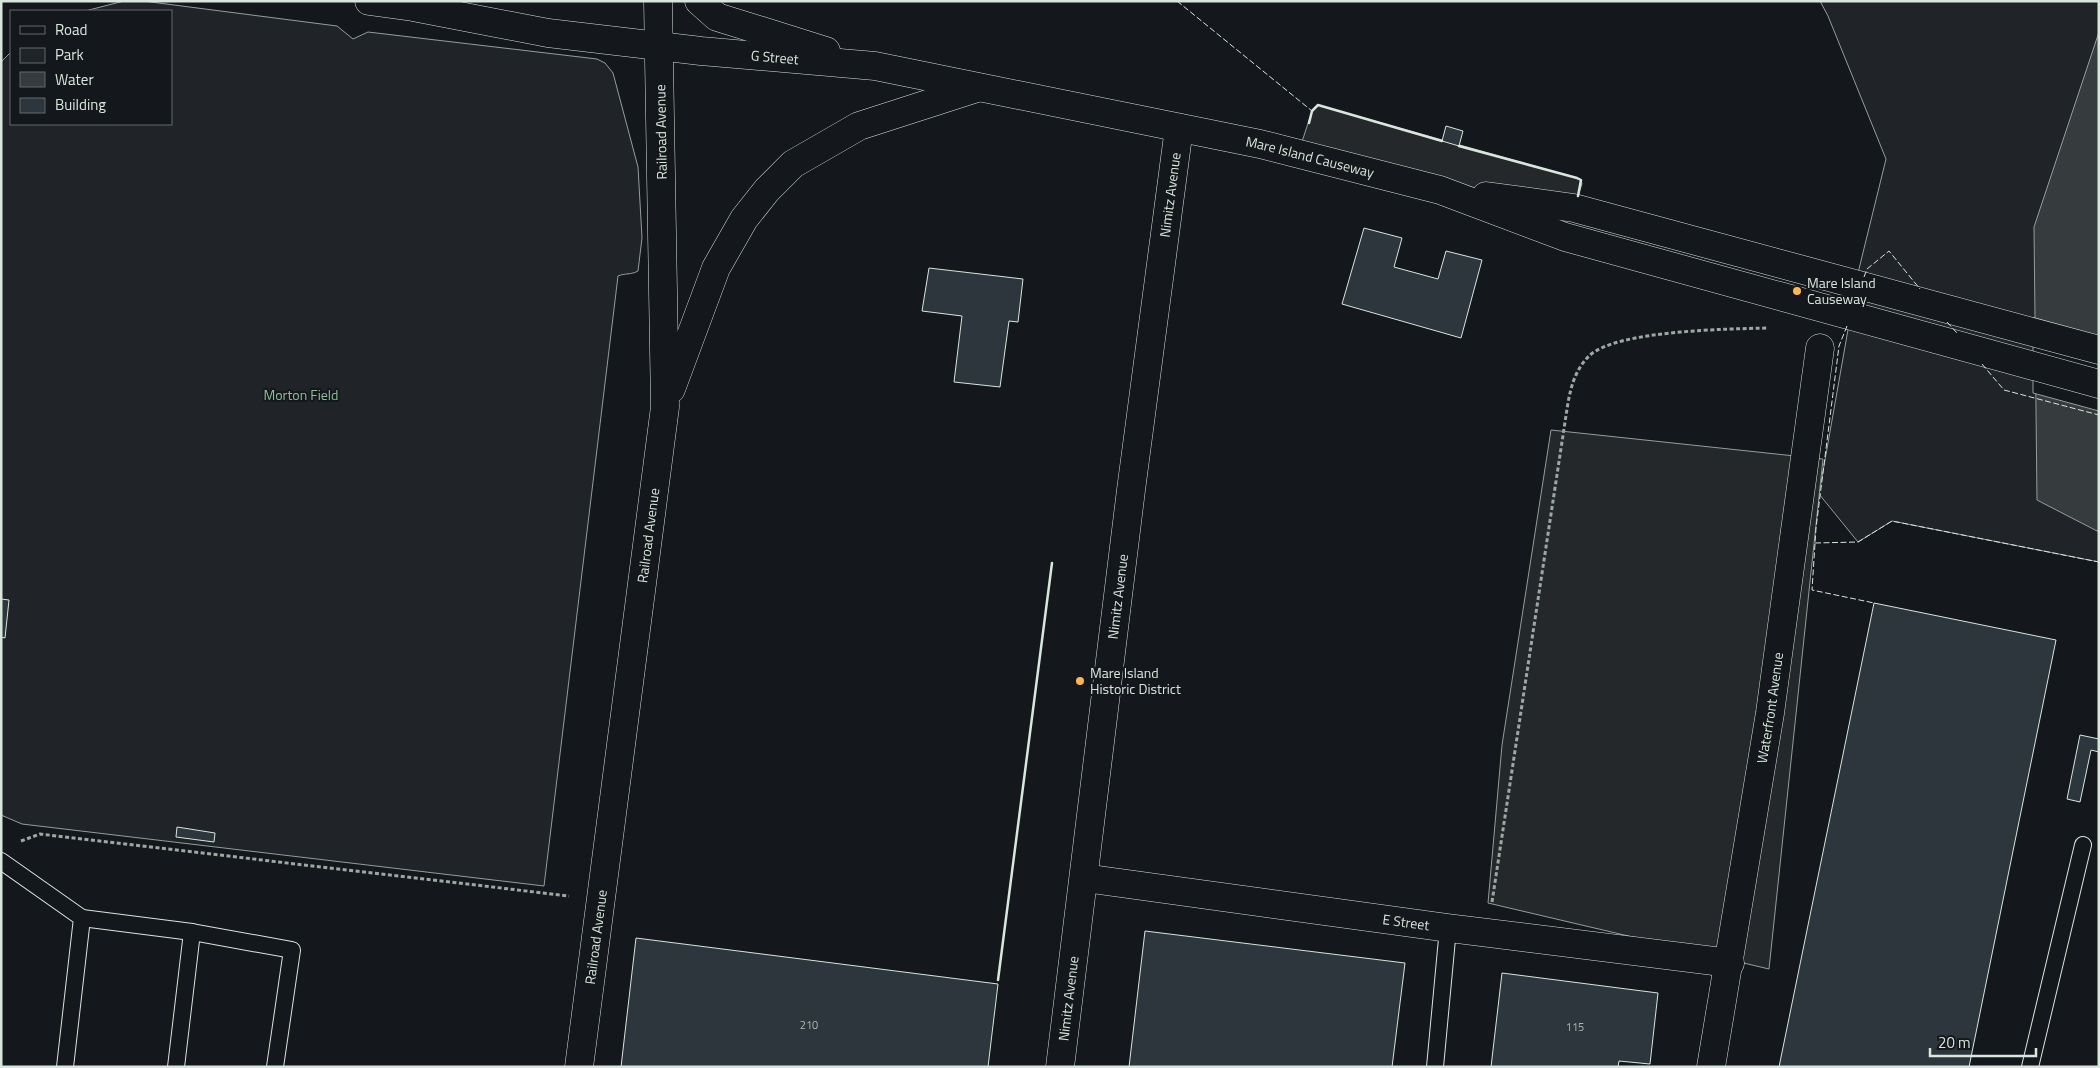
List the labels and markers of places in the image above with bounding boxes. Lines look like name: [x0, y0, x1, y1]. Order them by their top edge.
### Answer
place label: Mare Island Causeway: [1807, 272, 1876, 309]
marker: Mare Island Causeway: [1791, 285, 1803, 297]
place label: Mare Island Historic District: [1090, 662, 1181, 699]
marker: Mare Island Historic District: [1074, 675, 1086, 687]

